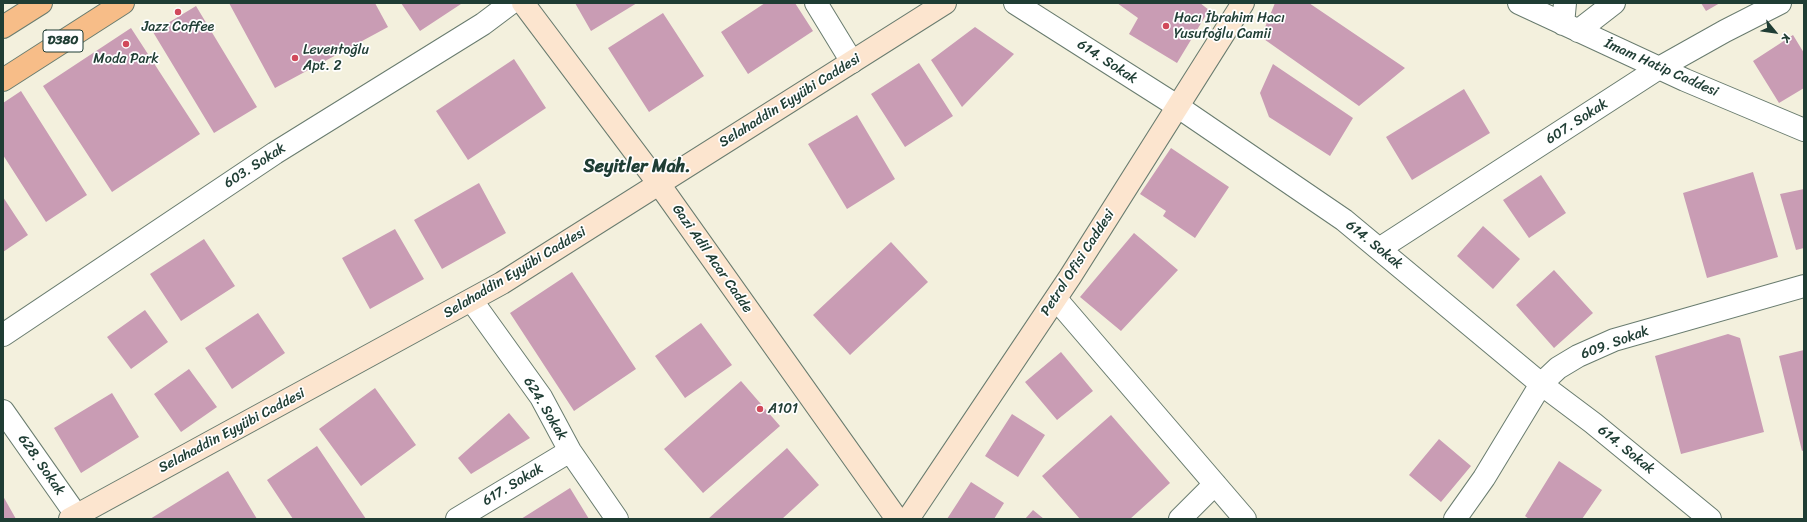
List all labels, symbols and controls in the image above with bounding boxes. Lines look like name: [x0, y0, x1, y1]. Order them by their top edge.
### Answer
marker: Jazz Coffee: [173, 7, 183, 17]
place label: Hacı İbrahim Hacı Yusufoğlu Camii: [1174, 10, 1285, 42]
north arrow: [1755, 12, 1795, 52]
place label: Jazz Coffee: [142, 19, 214, 35]
marker: Hacı İbrahim Hacı Yusufoğlu Camii: [1161, 21, 1171, 31]
road number: D380: [43, 30, 83, 52]
text: K: [1776, 31, 1796, 46]
street label: İmam Hatip Caddesi: [1601, 35, 1721, 101]
street label: 614. Sokak: [1074, 36, 1140, 88]
marker: Moda Park: [121, 39, 131, 49]
place label: Leventoğlu Apt. 2: [303, 42, 369, 74]
place label: Moda Park: [93, 51, 159, 67]
street label: Selahaddin Eyyübi Caddesi: [716, 51, 864, 151]
marker: Leventoğlu Apt. 2: [290, 53, 300, 63]
street label: 607. Sokak: [1543, 96, 1611, 148]
street label: 603. Sokak: [221, 140, 289, 192]
district label: Seyitler Mah.: [583, 156, 691, 178]
street label: Gazi Adil Acar Cadde: [668, 202, 756, 316]
street label: Petrol Ofisi Caddesi: [1037, 207, 1119, 319]
street label: 614. Sokak: [1342, 217, 1406, 273]
street label: Selahaddin Eyyübi Caddesi: [441, 224, 589, 322]
street label: 609. Sokak: [1579, 323, 1651, 363]
street label: 624. Sokak: [520, 374, 570, 444]
street label: Selahaddin Eyyübi Caddesi: [156, 385, 308, 477]
place label: A101: [768, 401, 798, 417]
marker: A101: [755, 404, 765, 414]
street label: 614. Sokak: [1594, 422, 1658, 478]
street label: 628. Sokak: [14, 431, 68, 499]
street label: 617. Sokak: [480, 460, 546, 510]

